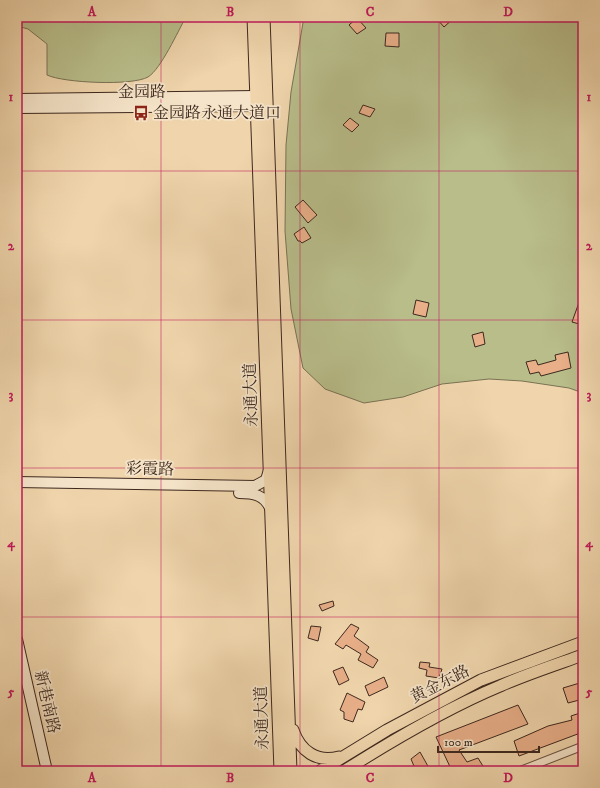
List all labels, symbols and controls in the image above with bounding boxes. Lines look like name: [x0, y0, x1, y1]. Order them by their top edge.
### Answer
text: A: [87, 4, 97, 20]
text: B: [226, 4, 234, 20]
text: C: [366, 4, 375, 20]
text: D: [503, 4, 513, 20]
street label: 金园路: [118, 82, 166, 102]
text: 1: [9, 89, 14, 105]
text: 1: [587, 89, 592, 105]
place label: 金园路永通大道口: [153, 103, 281, 123]
bus stop icon: 金园路永通大道口: [132, 104, 150, 122]
text: 2: [8, 238, 15, 254]
text: 2: [586, 238, 593, 254]
street label: 永通大道: [240, 363, 262, 427]
text: 3: [9, 387, 14, 403]
text: 3: [587, 387, 592, 403]
street label: 彩霞路: [126, 459, 174, 479]
text: 4: [6, 535, 15, 552]
text: 4: [584, 535, 593, 552]
street label: 黄金东路: [407, 661, 473, 707]
street label: 新巷南路: [30, 669, 64, 735]
text: 5: [7, 684, 15, 700]
text: 5: [585, 684, 593, 700]
street label: 永通大道: [251, 686, 273, 750]
scale bar: [438, 728, 539, 754]
text: 100 m: [444, 735, 473, 750]
text: A: [87, 770, 97, 786]
text: B: [226, 770, 234, 786]
text: C: [366, 770, 375, 786]
text: D: [503, 770, 513, 786]

